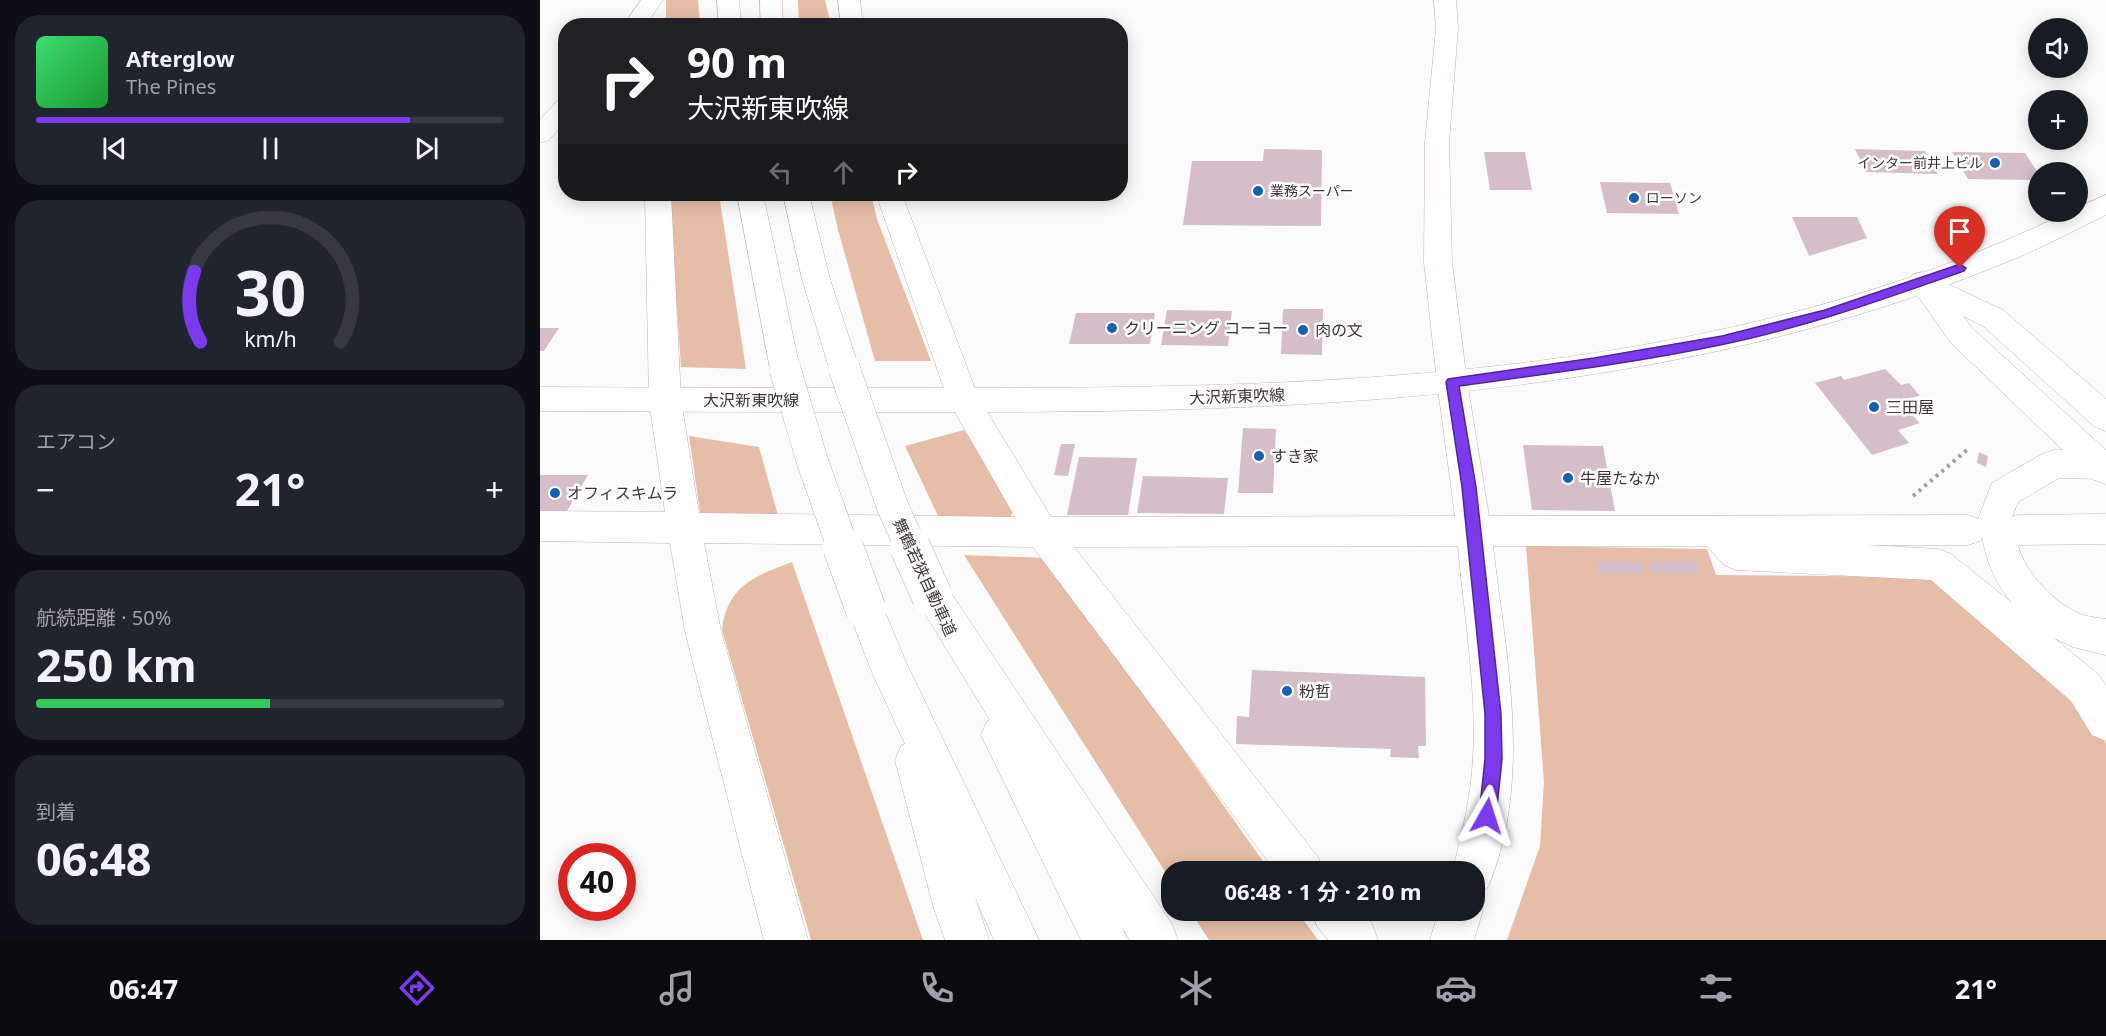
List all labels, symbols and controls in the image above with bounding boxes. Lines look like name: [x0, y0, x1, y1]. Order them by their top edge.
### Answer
map controls: [2028, 18, 2088, 222]
button: sound: [2028, 18, 2088, 78]
text: 90 m: [687, 33, 787, 90]
icon: right: [588, 42, 666, 120]
text: Afterglow: [126, 43, 235, 73]
text: The Pines: [126, 73, 216, 100]
text: 大沢新東吹線: [687, 89, 849, 126]
button: +: [2028, 90, 2088, 150]
icon: previous: [98, 132, 131, 165]
icon: pause: [254, 132, 287, 165]
icon: next: [410, 132, 443, 165]
place label: インター前井上ビル: [1857, 153, 1983, 172]
icon: left: [764, 156, 797, 189]
icon: ahead: [827, 156, 860, 189]
icon: right: [890, 156, 923, 189]
marker: インター前井上ビル: [1988, 156, 2002, 170]
button: −: [2028, 162, 2088, 222]
place label: 業務スーパー: [1270, 181, 1354, 200]
marker: 業務スーパー: [1251, 184, 1265, 198]
place label: ローソン: [1646, 188, 1702, 207]
marker: ローソン: [1627, 191, 1641, 205]
pin: [1934, 206, 1985, 268]
icon: arrive: [1943, 215, 1976, 248]
text: 30: [234, 249, 306, 334]
place label: クリーニング コーヨー: [1124, 317, 1288, 339]
place label: 肉の文: [1315, 319, 1363, 341]
marker: クリーニング コーヨー: [1105, 321, 1119, 335]
marker: 肉の文: [1296, 323, 1310, 337]
text: km/h: [244, 324, 296, 353]
street label: 大沢新東吹線: [1189, 383, 1285, 409]
street label: 大沢新東吹線: [703, 389, 799, 411]
place label: 三田屋: [1886, 396, 1934, 418]
marker: 三田屋: [1867, 400, 1881, 414]
text: エアコン: [36, 428, 116, 455]
place label: すき家: [1271, 445, 1319, 467]
marker: すき家: [1252, 449, 1266, 463]
text: 21°: [235, 458, 305, 519]
text: −: [36, 467, 55, 512]
text: +: [485, 467, 504, 512]
place label: 牛屋たなか: [1580, 467, 1660, 489]
marker: 牛屋たなか: [1561, 471, 1575, 485]
place label: オフィスキムラ: [567, 482, 678, 504]
marker: オフィスキムラ: [548, 486, 562, 500]
street label: 舞鶴若狭自動車道: [888, 514, 962, 640]
text: 航続距離 · 50%: [36, 604, 171, 631]
text: 250 km: [36, 634, 197, 695]
place label: 粉哲: [1299, 680, 1331, 702]
marker: 粉哲: [1280, 684, 1294, 698]
position arrow: [1455, 784, 1519, 848]
text: 到着: [36, 798, 76, 825]
text: 06:48: [36, 828, 152, 889]
speed limit sign: 40: [558, 843, 636, 921]
text: 06:48 · 1 分 · 210 m: [1225, 876, 1422, 906]
icon: directions: [396, 967, 438, 1009]
icon: music: [656, 967, 698, 1009]
icon: phone: [916, 967, 958, 1009]
icon: climate: [1175, 967, 1217, 1009]
icon: car: [1435, 967, 1477, 1009]
icon: filters: [1695, 967, 1737, 1009]
text: 06:47: [109, 970, 178, 1007]
text: 21°: [1955, 970, 1997, 1007]

